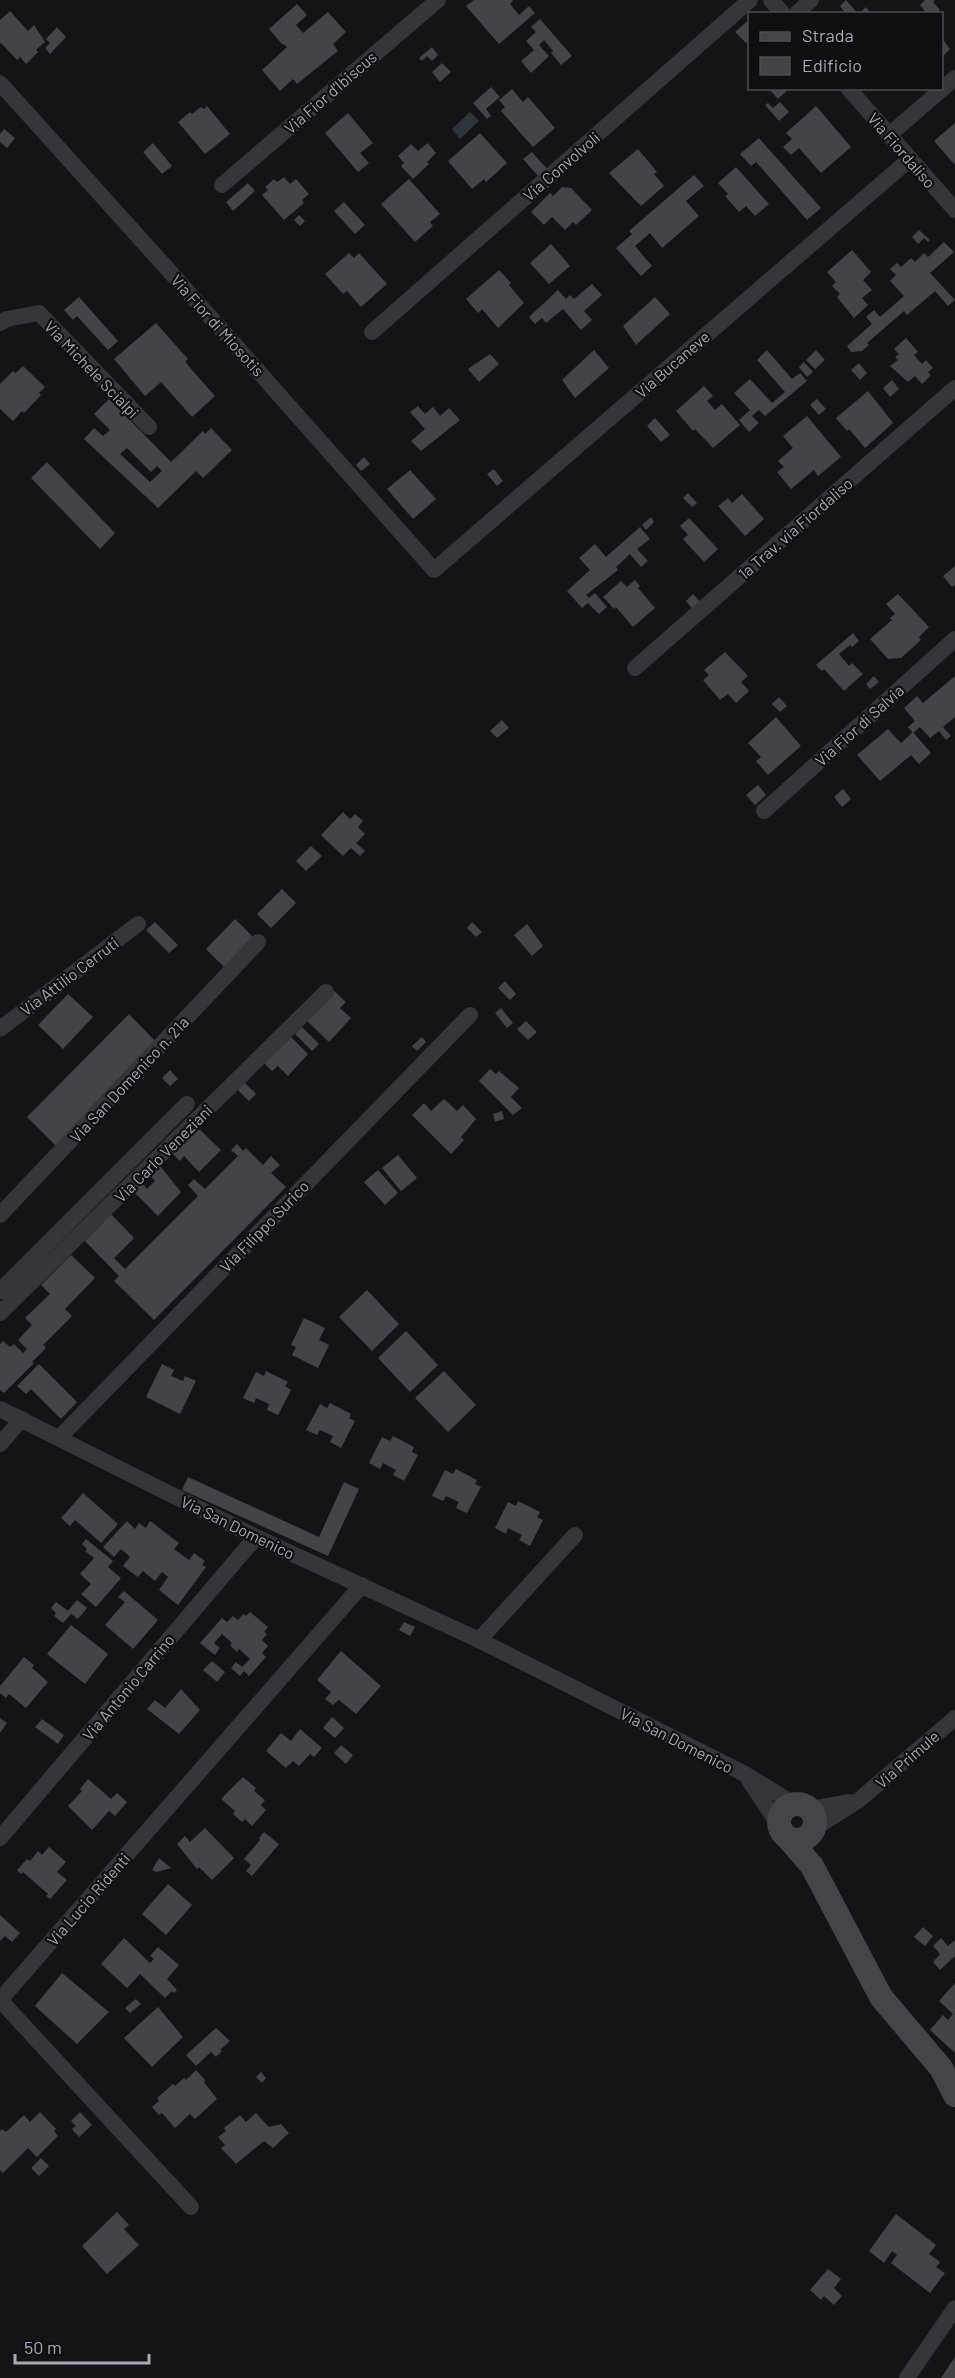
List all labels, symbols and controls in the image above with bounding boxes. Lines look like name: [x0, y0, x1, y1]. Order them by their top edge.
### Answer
legend: [748, 12, 943, 90]
text: Strada: [802, 24, 854, 46]
street label: Via Fior d'Ibiscus: [280, 47, 380, 137]
text: Edificio: [802, 54, 862, 76]
street label: Via Fiordaliso: [864, 108, 940, 192]
street label: Via Convolvoli: [519, 128, 603, 204]
street label: Via Fior di Miosotis: [167, 270, 269, 380]
street label: Via Michele Scialpi: [41, 316, 143, 422]
street label: Via Bucaneve: [631, 327, 713, 401]
street label: 1a Trav. via Fiordaliso: [734, 473, 856, 583]
street label: Via Fior di Salvia: [811, 680, 907, 770]
street label: Via Attilio Cerruti: [16, 933, 122, 1019]
street label: Via San Domenico n. 21a: [66, 1012, 192, 1146]
street label: Via Carlo Veneziani: [110, 1100, 216, 1206]
street label: Via Filippo Surico: [215, 1176, 313, 1276]
street label: Via San Domenico: [178, 1491, 298, 1563]
street label: Via Antonio Carrino: [78, 1630, 178, 1744]
street label: Via San Domenico: [617, 1703, 737, 1777]
street label: Via Primule: [871, 1726, 943, 1792]
street label: Via Lucio Ridenti: [43, 1849, 133, 1949]
scale bar: [15, 2327, 148, 2365]
text: 50 m: [24, 2336, 62, 2358]

